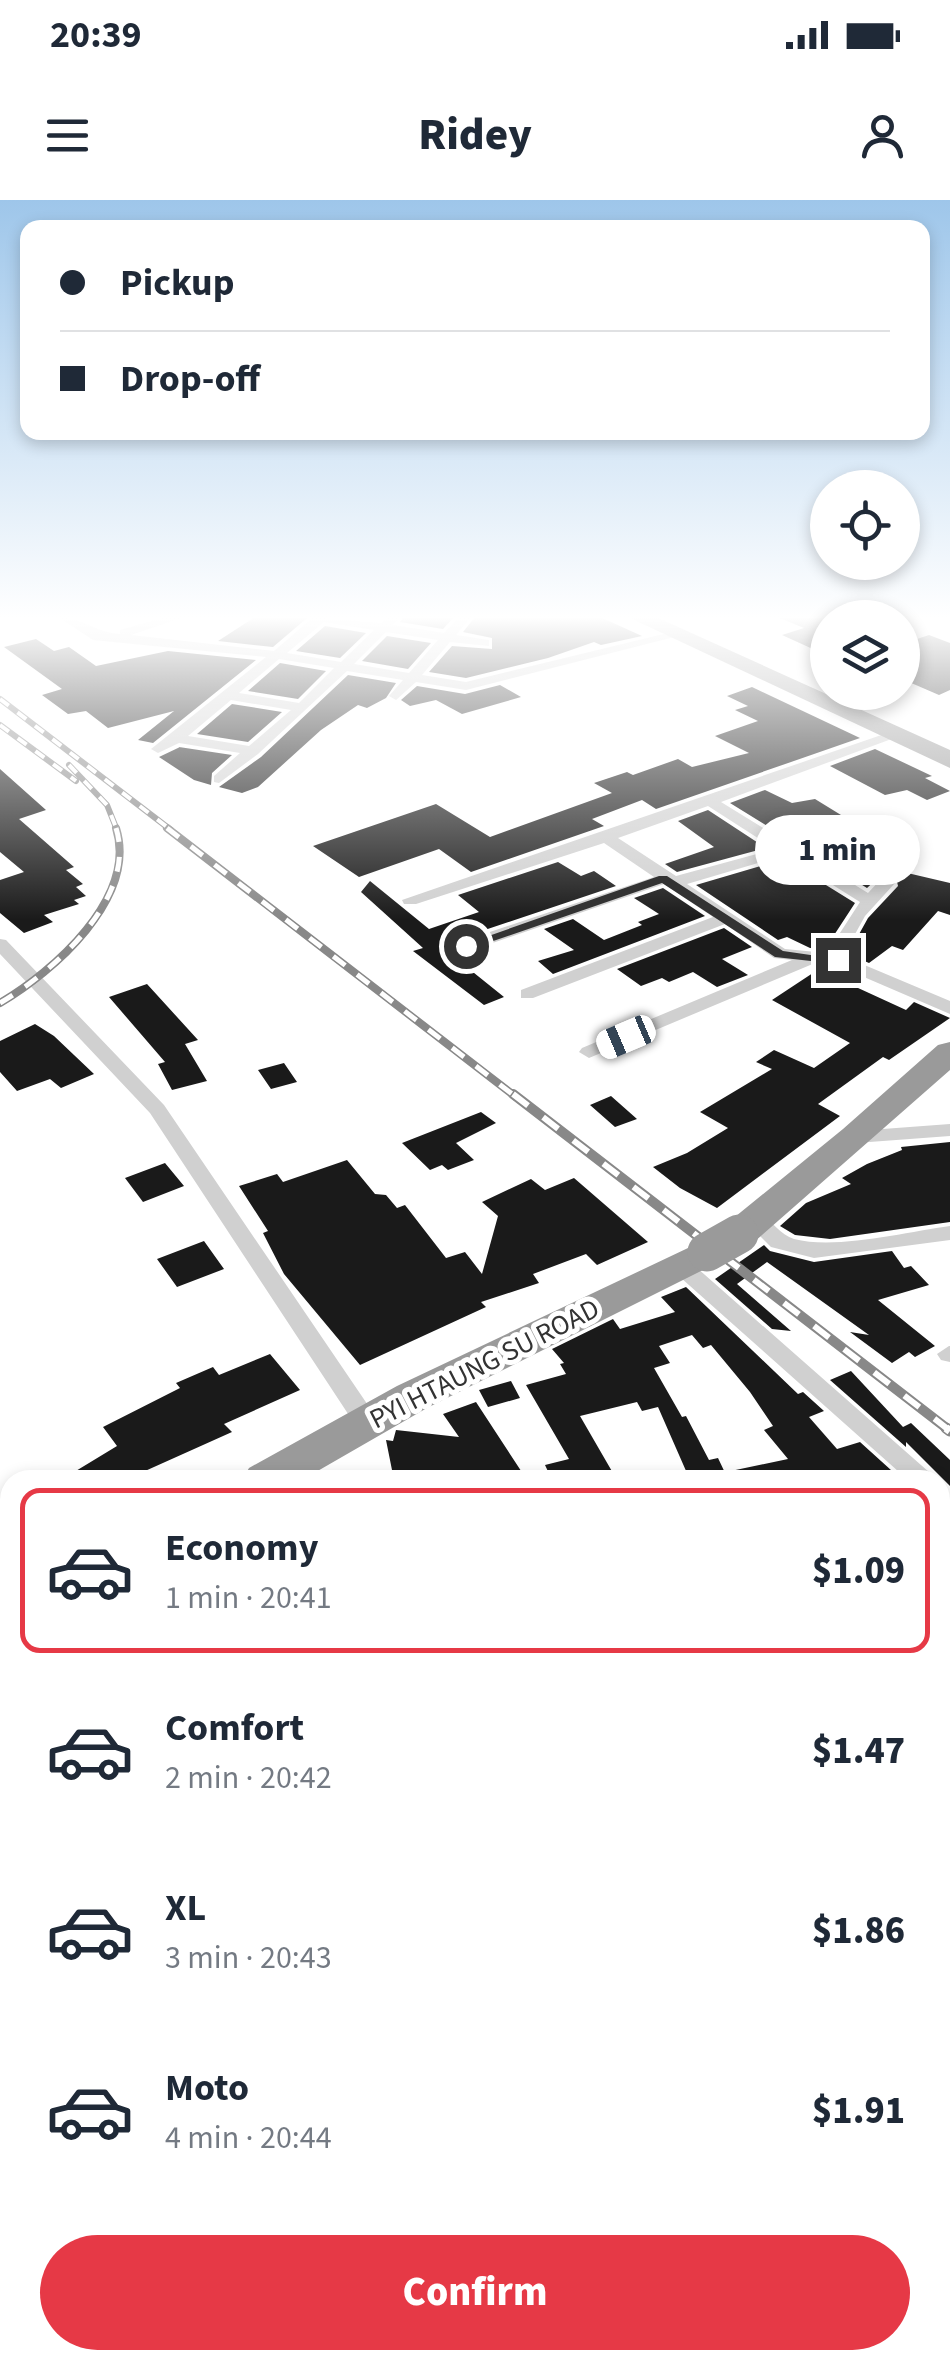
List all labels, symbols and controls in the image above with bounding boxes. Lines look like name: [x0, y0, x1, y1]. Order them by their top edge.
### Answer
text: 20:39: [50, 8, 142, 62]
text: Ridey: [418, 103, 532, 167]
icon: menu: [40, 108, 95, 163]
icon: person: [855, 108, 910, 163]
text: Pickup: [120, 256, 234, 310]
text: Drop-off: [120, 352, 260, 406]
map controls: [810, 470, 920, 710]
button: locate: [810, 470, 920, 580]
button: layers: [810, 600, 920, 710]
callout: 1 min: [756, 815, 920, 885]
text: 1 min: [798, 827, 877, 873]
route start: [444, 924, 489, 969]
route end: [816, 938, 861, 983]
car: [593, 1011, 659, 1063]
street label: PYI HTAUNG SU ROAD: [363, 1289, 606, 1439]
text: Economy: [165, 1521, 318, 1575]
icon: car: [45, 1526, 135, 1616]
text: $1.09: [812, 1544, 905, 1598]
text: 1 min · 20:41: [165, 1575, 332, 1621]
text: Comfort: [165, 1701, 304, 1755]
icon: car: [45, 1706, 135, 1796]
text: $1.47: [812, 1724, 905, 1778]
text: 2 min · 20:42: [165, 1755, 332, 1801]
text: XL: [165, 1881, 206, 1935]
icon: car: [45, 1886, 135, 1976]
text: $1.86: [812, 1904, 905, 1958]
text: 3 min · 20:43: [165, 1935, 332, 1981]
text: Moto: [165, 2061, 249, 2115]
icon: car: [45, 2066, 135, 2156]
text: $1.91: [812, 2084, 905, 2138]
text: 4 min · 20:44: [165, 2115, 332, 2161]
button: Confirm: [40, 2235, 910, 2350]

